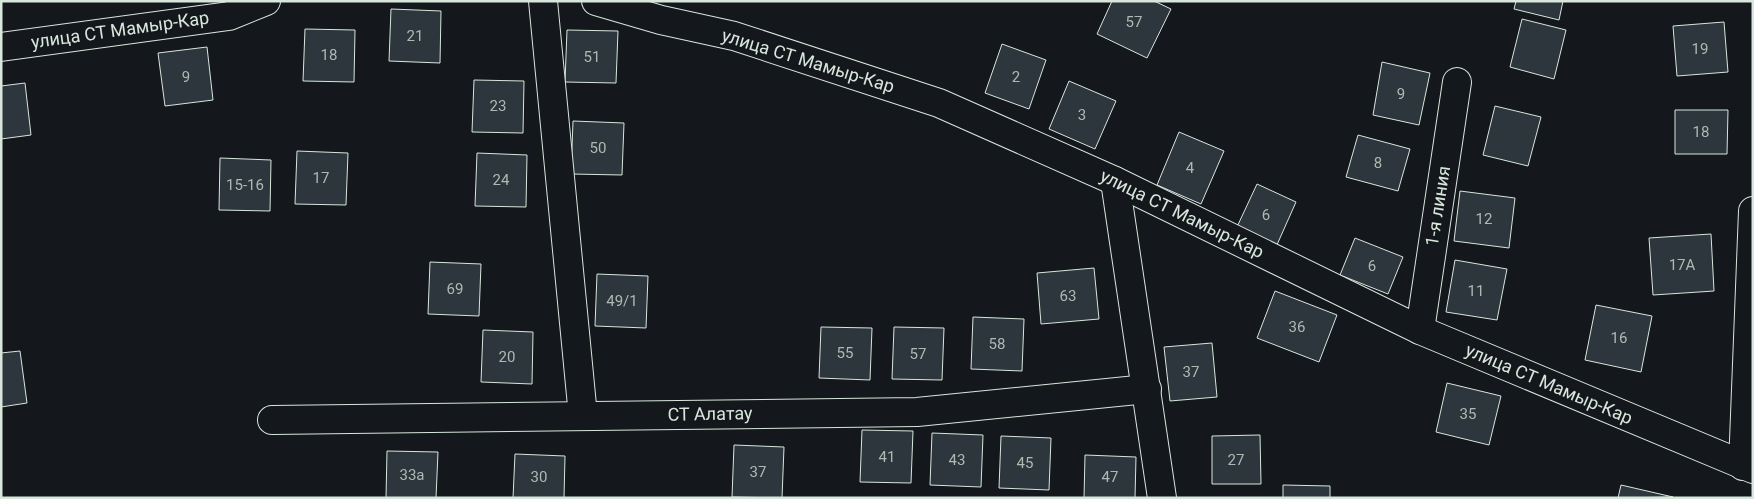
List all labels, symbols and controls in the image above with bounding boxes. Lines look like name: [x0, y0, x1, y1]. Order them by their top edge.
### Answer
street label: улица СТ Мамыр-Кар: [30, 7, 210, 52]
house number: 57: [1126, 13, 1142, 31]
street label: улица СТ Мамыр-Кар: [719, 24, 897, 97]
house number: 21: [407, 27, 423, 45]
house number: 19: [1692, 40, 1708, 58]
house number: 18: [321, 46, 337, 64]
house number: 51: [584, 48, 600, 66]
house number: 9: [182, 68, 190, 86]
house number: 2: [1012, 68, 1020, 86]
house number: 9: [1397, 85, 1405, 103]
house number: 23: [490, 97, 506, 115]
house number: 3: [1078, 106, 1086, 124]
house number: 18: [1693, 123, 1709, 141]
house number: 50: [590, 139, 606, 157]
house number: 8: [1374, 154, 1382, 172]
house number: 4: [1186, 159, 1195, 177]
street label: 1-я линия: [1421, 164, 1454, 248]
street label: улица СТ Мамыр-Кар: [1097, 165, 1268, 262]
house number: 17: [313, 169, 329, 187]
house number: 24: [493, 171, 510, 189]
house number: 15-16: [226, 176, 264, 194]
house number: 6: [1262, 206, 1270, 224]
house number: 12: [1476, 210, 1492, 228]
house number: 17А: [1669, 256, 1696, 274]
house number: 6: [1368, 257, 1376, 275]
house number: 69: [447, 280, 463, 298]
house number: 11: [1468, 282, 1484, 300]
house number: 63: [1060, 287, 1076, 305]
house number: 49/1: [606, 292, 638, 310]
house number: 36: [1289, 318, 1305, 336]
house number: 16: [1611, 329, 1627, 347]
house number: 58: [989, 335, 1005, 353]
street label: улица СТ Мамыр-Кар: [1462, 339, 1636, 428]
house number: 55: [837, 344, 853, 362]
house number: 57: [910, 345, 926, 363]
house number: 20: [499, 348, 515, 366]
house number: 37: [1183, 363, 1199, 381]
street label: СТ Алатау: [667, 402, 753, 425]
house number: 35: [1460, 405, 1476, 423]
house number: 41: [879, 448, 895, 466]
house number: 43: [949, 451, 965, 469]
house number: 27: [1228, 451, 1244, 469]
house number: 45: [1017, 454, 1033, 472]
house number: 37: [750, 463, 766, 481]
house number: 33а: [399, 466, 425, 484]
house number: 30: [531, 468, 547, 486]
house number: 47: [1102, 468, 1118, 486]

